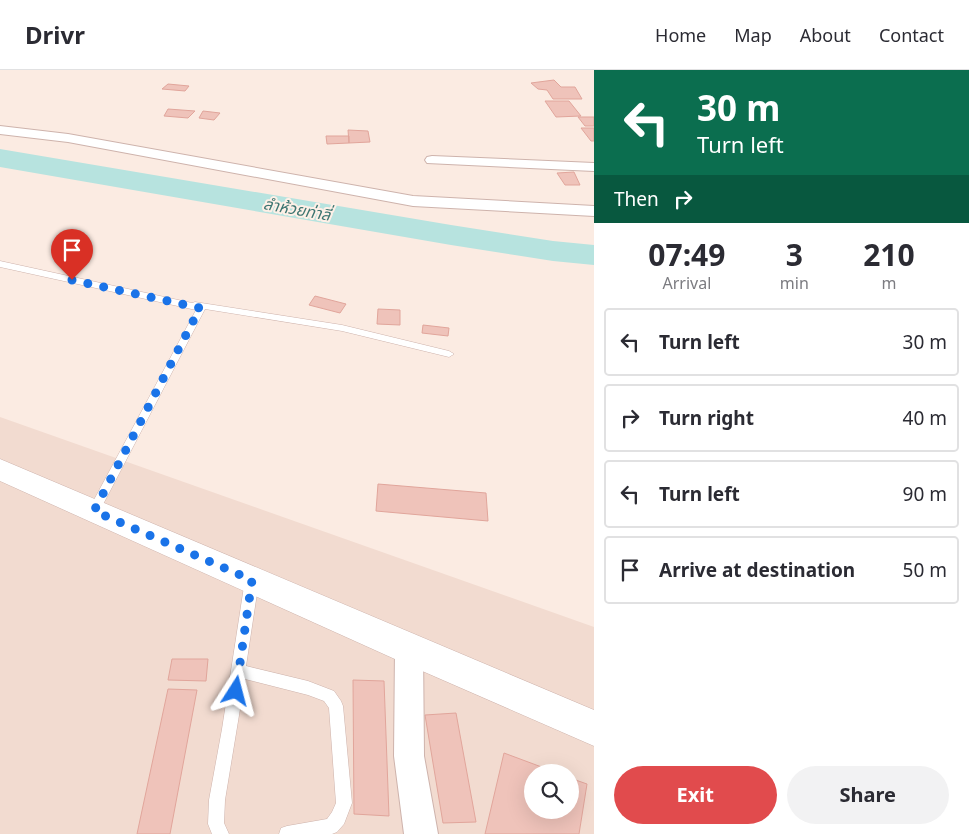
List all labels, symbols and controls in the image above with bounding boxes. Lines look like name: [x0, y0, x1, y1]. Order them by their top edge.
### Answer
text: Drivr: [25, 18, 85, 51]
text: Home: [655, 23, 706, 47]
text: Map: [734, 23, 772, 47]
text: About: [800, 23, 851, 47]
text: Contact: [879, 23, 944, 47]
text: 30 m: [697, 84, 780, 131]
icon: left: [614, 90, 679, 155]
text: Turn left: [697, 129, 784, 159]
icon: right: [669, 185, 697, 213]
text: Then: [614, 186, 659, 212]
water label: ลำห้วยท่าลี่: [262, 192, 335, 226]
pin: [51, 229, 93, 280]
text: 07:49: [648, 234, 725, 275]
text: 3: [786, 234, 803, 275]
text: 210: [863, 234, 915, 275]
icon: arrive: [58, 236, 86, 264]
text: Arrival: [662, 272, 711, 294]
text: min: [780, 272, 809, 294]
text: m: [881, 272, 896, 294]
icon: left: [616, 328, 644, 356]
text: Turn left: [659, 329, 740, 355]
text: 30 m: [903, 329, 947, 355]
icon: right: [616, 404, 644, 432]
text: Turn right: [659, 405, 754, 431]
text: 40 m: [903, 405, 947, 431]
icon: left: [616, 480, 644, 508]
text: Turn left: [659, 481, 740, 507]
text: 90 m: [903, 481, 947, 507]
icon: arrive: [616, 556, 644, 584]
text: Arrive at destination: [659, 557, 855, 583]
text: 50 m: [903, 557, 947, 583]
position arrow: [209, 664, 261, 716]
map controls: [524, 764, 579, 819]
button: search: [524, 764, 579, 819]
button: Exit: [614, 766, 777, 824]
button: Share: [787, 766, 949, 824]

